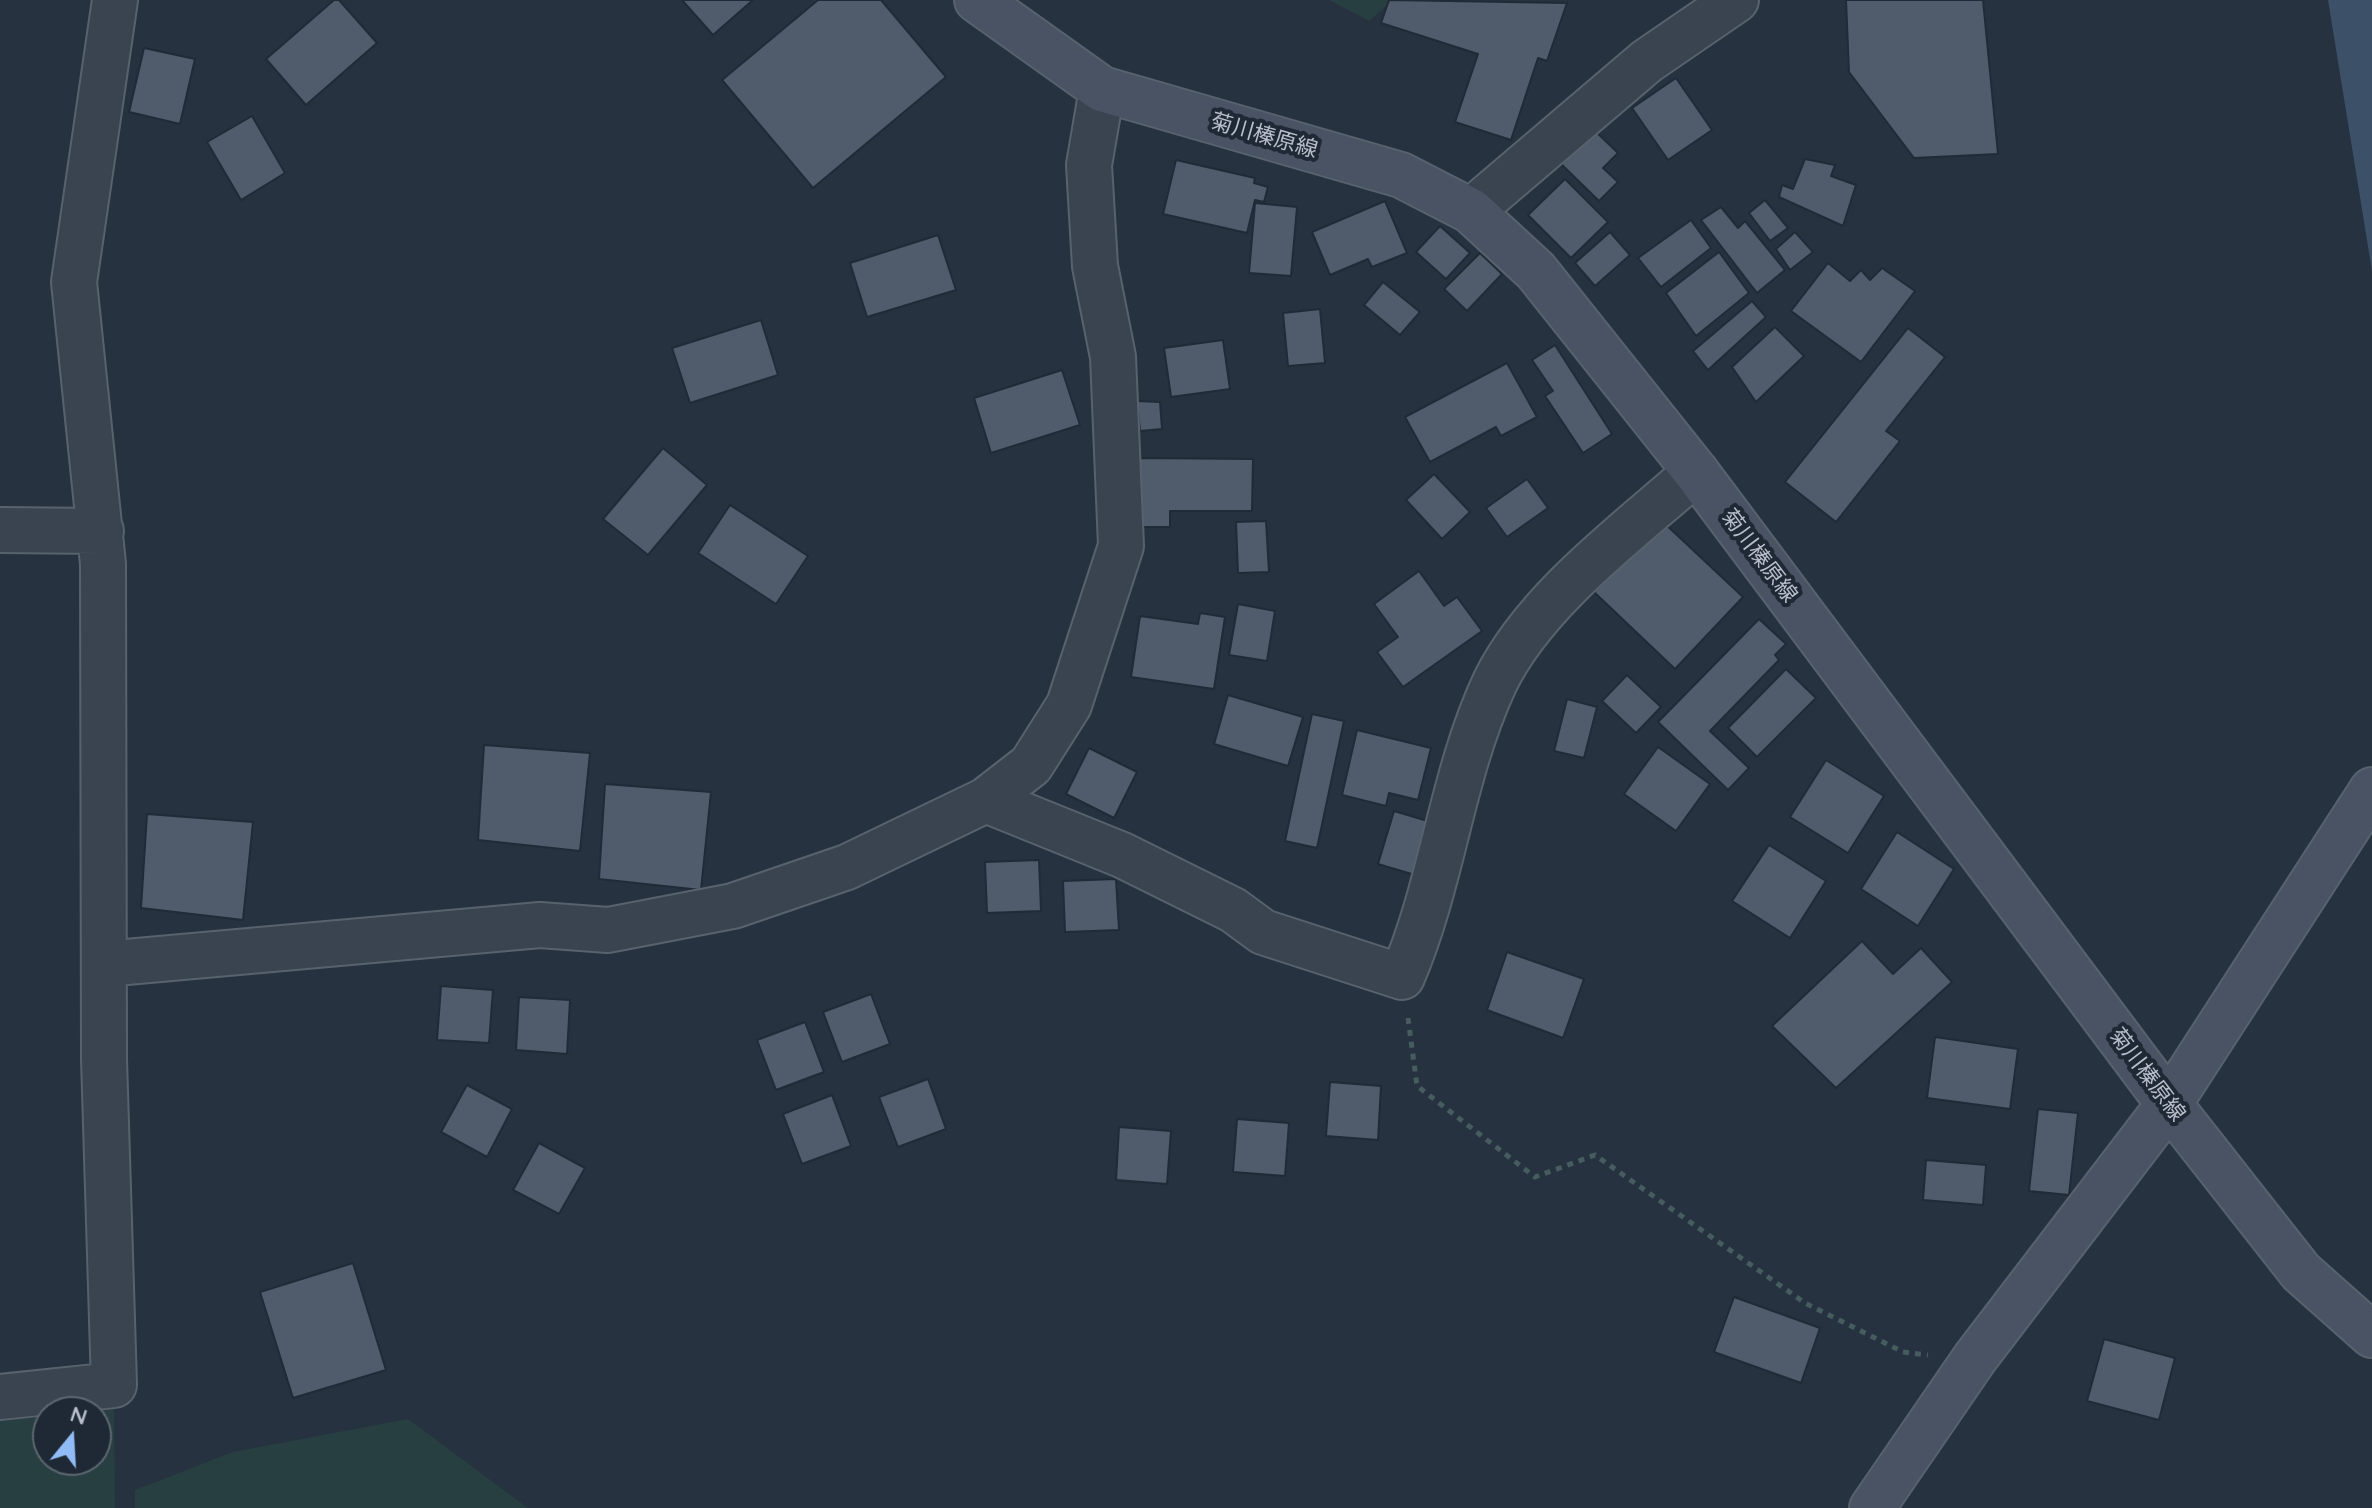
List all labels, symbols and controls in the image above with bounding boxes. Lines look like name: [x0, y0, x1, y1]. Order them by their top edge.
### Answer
street label: 菊川榛原線: [1207, 108, 1321, 164]
street label: 菊川榛原線: [1715, 504, 1803, 608]
street label: 菊川榛原線: [2103, 1023, 2191, 1127]
north arrow: [32, 1396, 112, 1476]
text: N: [67, 1399, 91, 1431]

